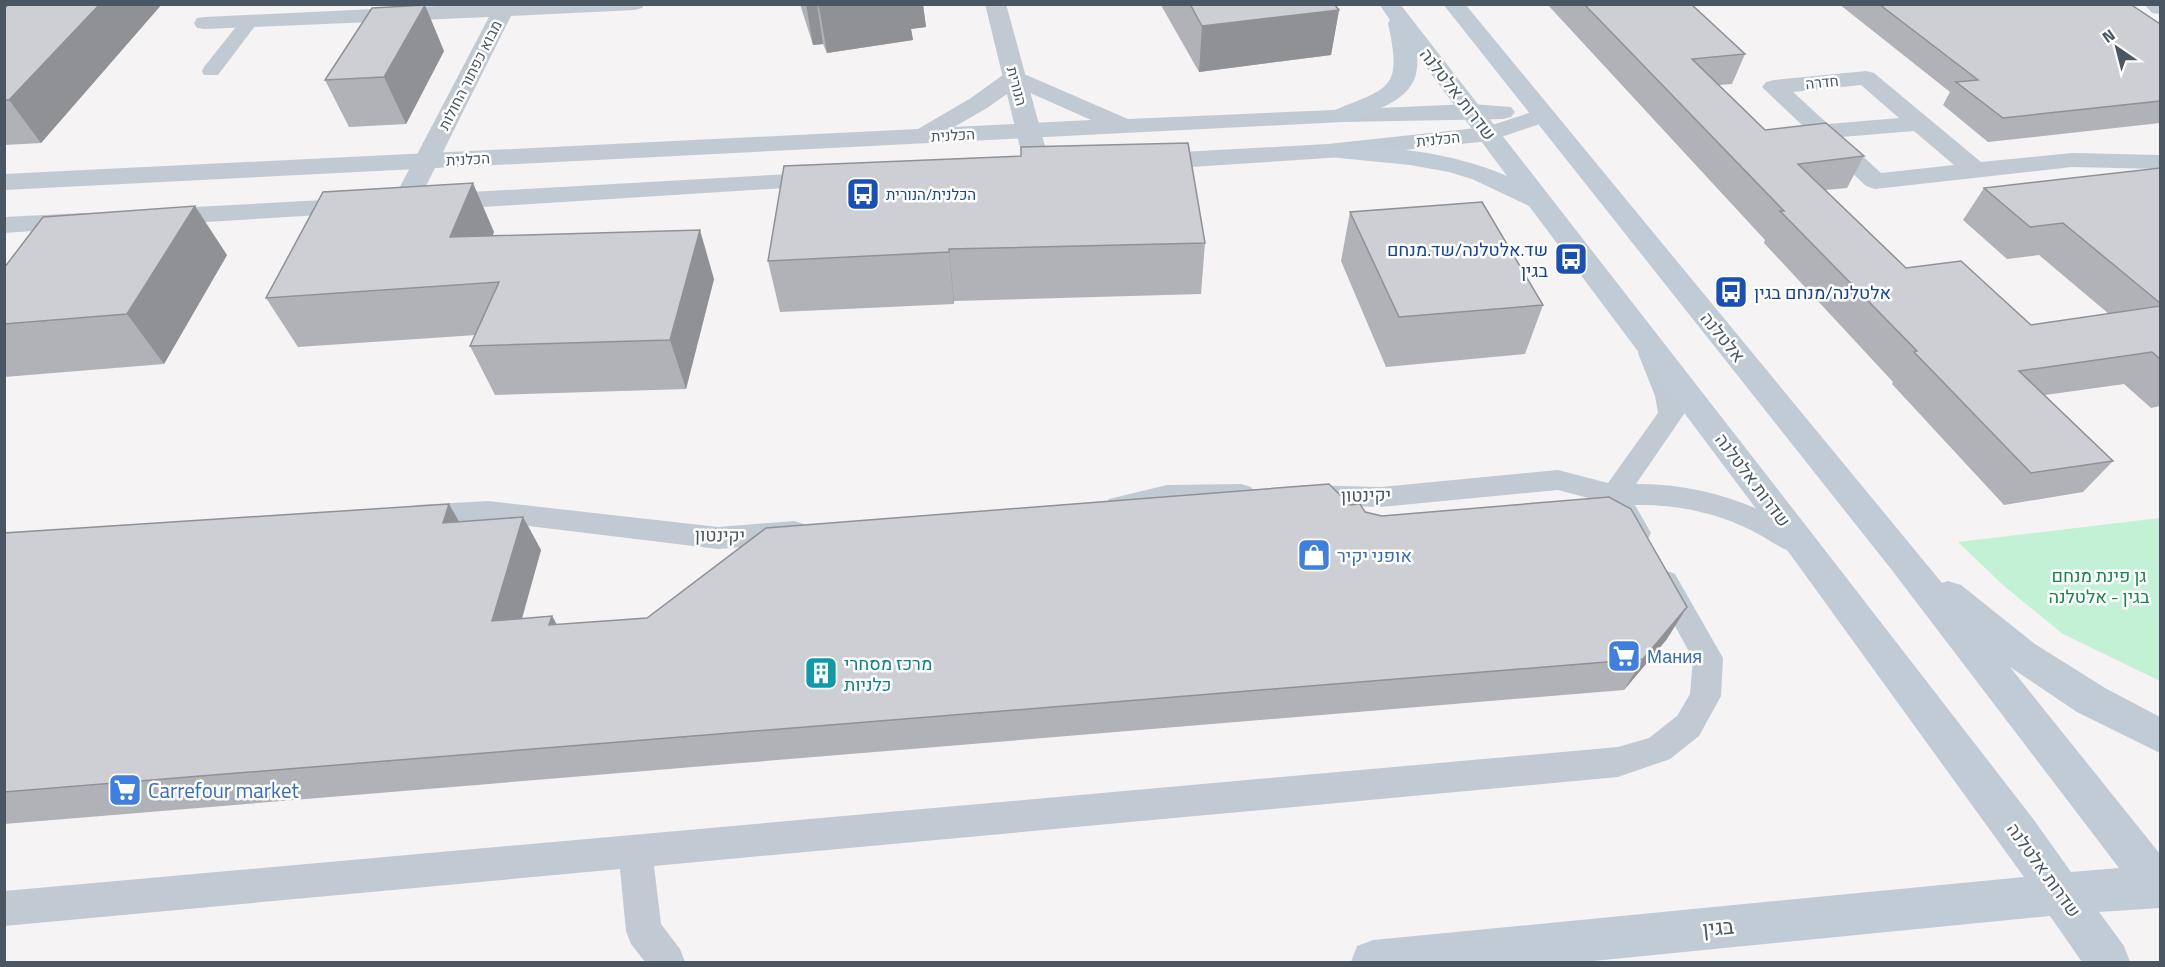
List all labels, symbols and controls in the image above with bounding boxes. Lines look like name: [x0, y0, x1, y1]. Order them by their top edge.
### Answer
street label: מבוא כפתור החולות: [432, 16, 508, 134]
north arrow: [2087, 18, 2147, 78]
text: N: [2097, 23, 2120, 49]
street label: שדרות אלטלנה: [1413, 42, 1503, 146]
street label: הנורית: [1001, 64, 1033, 108]
street label: חדרה: [1804, 69, 1840, 95]
street label: הכלנית: [930, 122, 976, 148]
street label: הכלנית: [1415, 125, 1461, 153]
street label: הכלנית: [445, 146, 491, 172]
bus stop icon: הכלנית/הנורית: [845, 176, 881, 212]
place label: הכלנית/הנורית: [886, 183, 976, 206]
place label: שד.אלטלנה/שד.מנחם בגין: [1387, 236, 1549, 284]
bus stop icon: שד.אלטלנה/שד.מנחם בגין: [1553, 241, 1589, 277]
bus stop icon: אלטלנה/מנחם בגין: [1713, 274, 1749, 310]
place label: אלטלנה/מנחם בגין: [1754, 279, 1891, 306]
street label: אלטלנה: [1694, 306, 1752, 368]
street label: שדרות אלטלנה: [1709, 427, 1797, 533]
street label: יקינטון: [1341, 481, 1391, 509]
street label: יקינטון: [695, 521, 745, 549]
shop icon: אופני יקיר: [1296, 537, 1332, 573]
place label: אופני יקיר: [1337, 542, 1412, 569]
park label: גן פינת מנחם בגין - אלטלנה: [2048, 562, 2150, 610]
supermarket icon: Мания: [1606, 638, 1642, 674]
place label: Мания: [1647, 643, 1702, 670]
place label: מרכז מסחרי כלניות: [844, 650, 932, 698]
building icon: מרכז מסחרי כלניות: [803, 655, 839, 691]
supermarket icon: Carrefour market: [107, 772, 143, 808]
place label: Carrefour market: [148, 774, 299, 806]
street label: שדרות אלטלנה: [2000, 817, 2088, 923]
street label: בגין: [1701, 909, 1735, 945]

